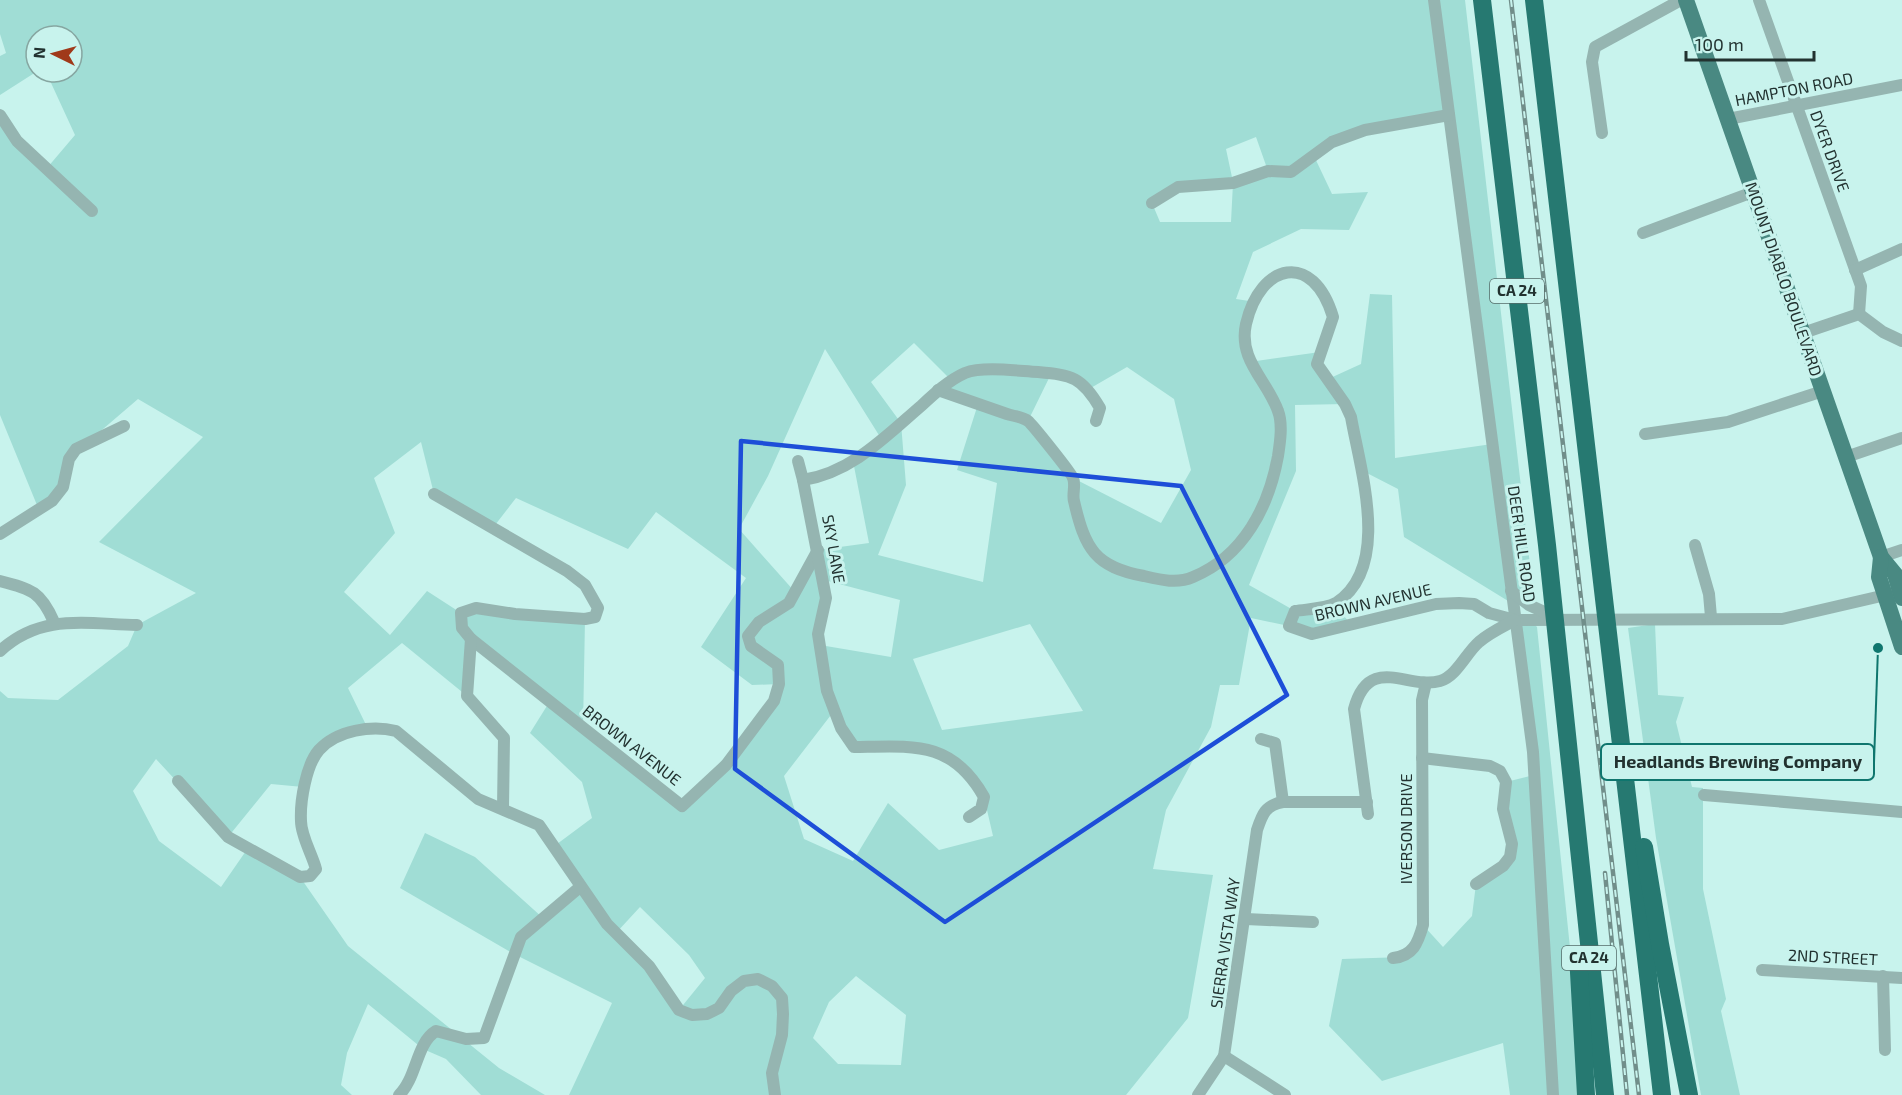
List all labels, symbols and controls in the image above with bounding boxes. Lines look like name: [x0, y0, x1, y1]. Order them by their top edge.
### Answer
north arrow: [24, 24, 84, 84]
scale bar: [1686, 24, 1814, 62]
text: 100 m: [1695, 33, 1744, 55]
text: N: [29, 46, 49, 59]
street label: HAMPTON ROAD: [1733, 68, 1855, 109]
street label: DYER DRIVE: [1807, 108, 1854, 194]
street label: MOUNT DIABLO BOULEVARD: [1742, 179, 1827, 378]
road number: CA 24: [1490, 279, 1544, 303]
street label: DEER HILL ROAD: [1505, 484, 1540, 603]
street label: SKY LANE: [819, 513, 850, 585]
street label: BROWN AVENUE: [1313, 579, 1433, 624]
street label: BROWN AVENUE: [580, 700, 685, 789]
callout: Headlands Brewing Company: [1601, 744, 1874, 780]
text: Headlands Brewing Company: [1614, 750, 1863, 772]
street label: IVERSON DRIVE: [1396, 774, 1415, 884]
street label: SIERRA VISTA WAY: [1206, 876, 1243, 1010]
street label: 2ND STREET: [1788, 945, 1878, 968]
road number: CA 24: [1562, 946, 1616, 970]

